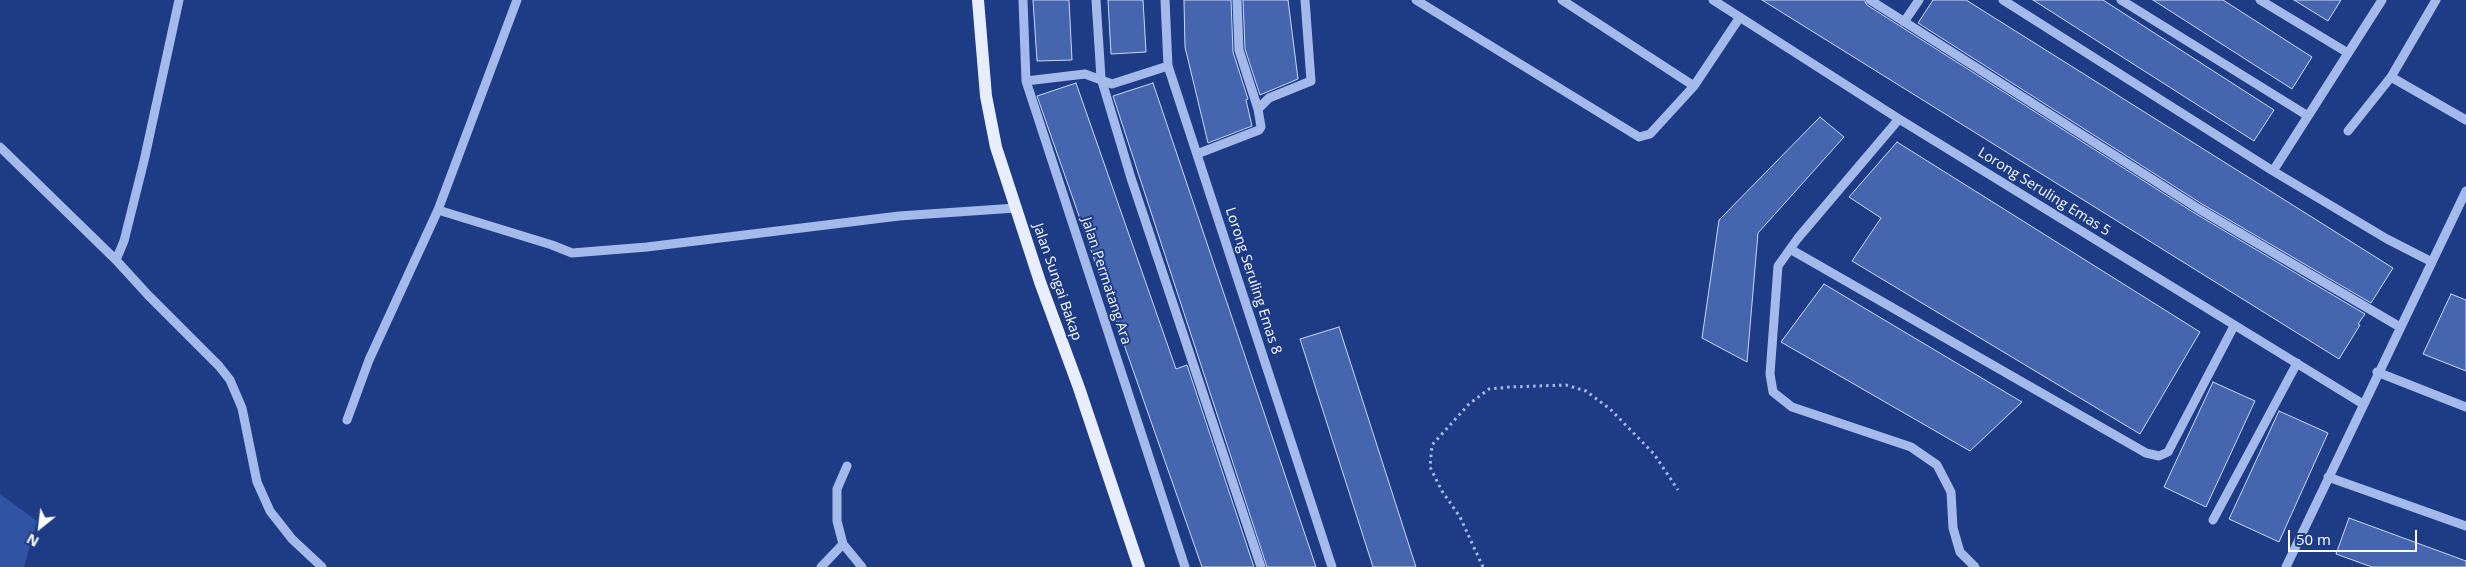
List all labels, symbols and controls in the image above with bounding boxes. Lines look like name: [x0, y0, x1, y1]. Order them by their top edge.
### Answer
street label: Lorong Seruling Emas 5: [1975, 144, 2113, 240]
street label: Lorong Seruling Emas 8: [1221, 206, 1285, 356]
street label: Jalan Permatang Ara: [1077, 215, 1135, 347]
street label: Jalan Sungai Bakap: [1029, 221, 1085, 343]
north arrow: [15, 502, 65, 552]
scale bar: [2291, 520, 2420, 552]
text: N: [23, 529, 42, 552]
text: 50 m: [2296, 529, 2331, 549]

